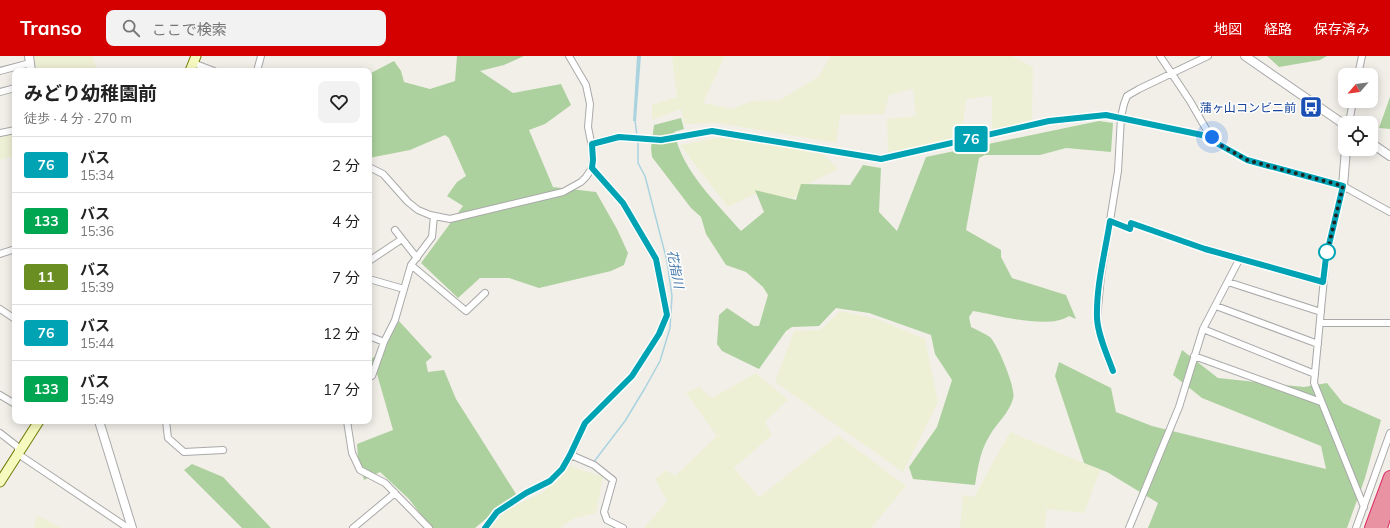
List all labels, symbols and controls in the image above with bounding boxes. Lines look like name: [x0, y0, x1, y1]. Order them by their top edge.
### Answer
search box: [106, 10, 386, 46]
text: Transo: [20, 16, 82, 40]
icon: search: [120, 17, 142, 39]
text: ここで検索: [152, 20, 227, 39]
text: 地図: [1214, 20, 1242, 38]
text: 経路: [1264, 20, 1292, 38]
text: 保存済み: [1314, 20, 1370, 38]
north arrow: [1338, 68, 1378, 108]
map controls: [1338, 68, 1378, 156]
text: みどり幼稚園前: [24, 81, 157, 105]
button: heart: [318, 81, 360, 123]
bus stop icon: 蒲ヶ山コンビニ前: [1298, 94, 1324, 120]
place label: 蒲ヶ山コンビニ前: [1200, 100, 1296, 115]
text: 徒歩 · 4 分 · 270 m: [24, 110, 132, 126]
button: locate: [1338, 116, 1378, 156]
line badge: 76: [953, 126, 989, 152]
your location: [1202, 127, 1222, 147]
text: 76: [963, 130, 979, 148]
text: バス: [80, 148, 110, 167]
text: 76: [38, 156, 54, 174]
text: 2 分: [332, 156, 360, 175]
text: 15:34: [80, 167, 114, 183]
text: バス: [80, 204, 110, 223]
text: 133: [33, 212, 59, 230]
text: 4 分: [332, 212, 360, 231]
text: 15:36: [80, 223, 114, 239]
unlabelled marker: [1318, 243, 1336, 261]
water label: 花指川: [664, 248, 688, 292]
text: バス: [80, 260, 110, 279]
text: 11: [38, 268, 54, 286]
text: 7 分: [332, 268, 360, 287]
text: 15:39: [80, 279, 114, 295]
text: バス: [80, 316, 110, 335]
text: 76: [38, 324, 54, 342]
text: 12 分: [323, 324, 360, 343]
text: 15:44: [80, 335, 114, 351]
text: バス: [80, 372, 110, 391]
text: 133: [33, 380, 59, 398]
text: 17 分: [323, 380, 360, 399]
text: 15:49: [80, 391, 114, 407]

